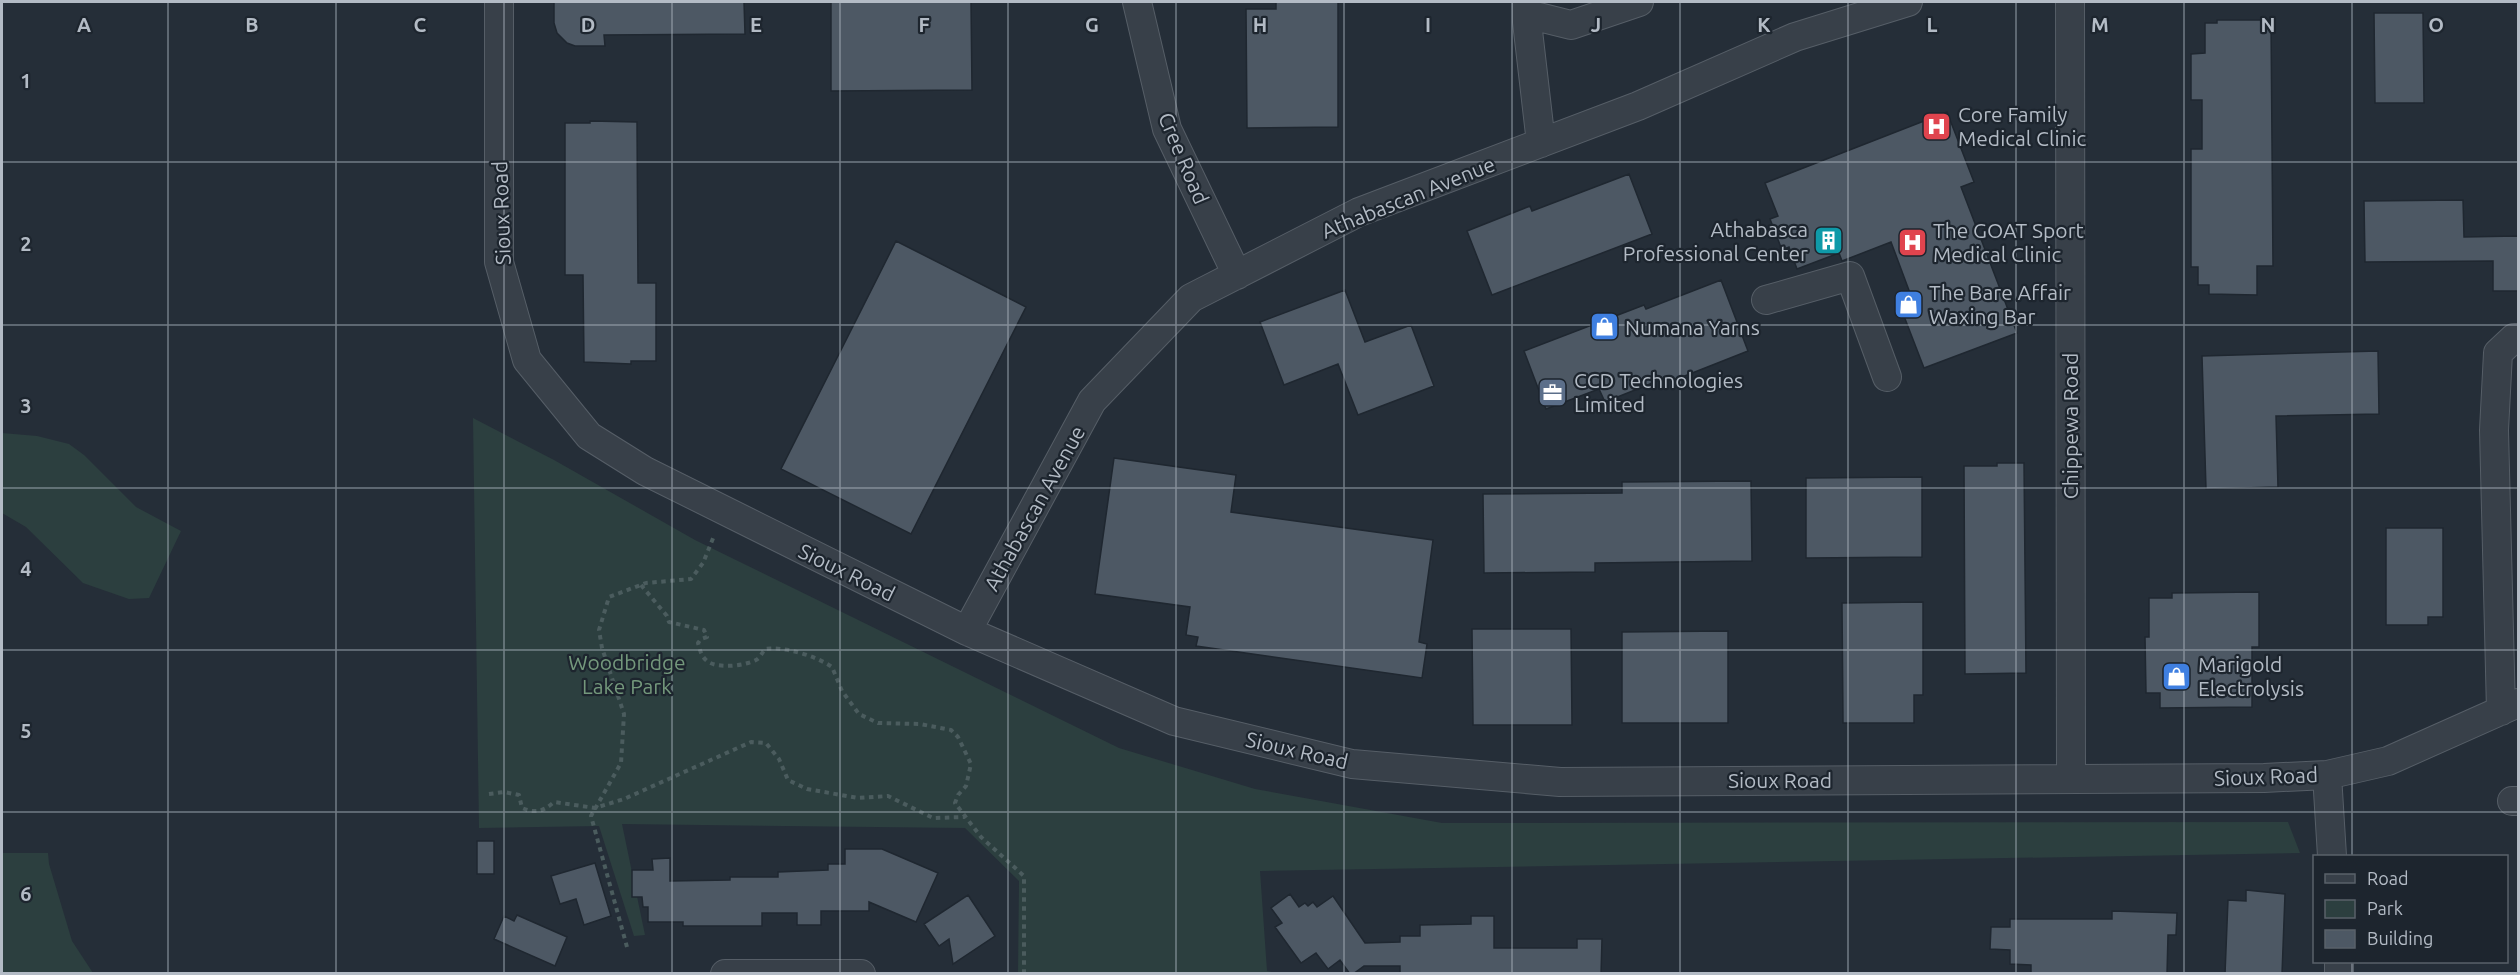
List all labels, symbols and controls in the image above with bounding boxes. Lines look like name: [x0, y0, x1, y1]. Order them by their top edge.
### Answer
text: A: [77, 13, 91, 36]
text: B: [245, 13, 259, 36]
text: C: [414, 13, 427, 36]
text: D: [581, 13, 595, 36]
text: E: [750, 13, 762, 36]
text: F: [918, 13, 930, 36]
text: G: [1085, 13, 1099, 36]
text: H: [1253, 13, 1267, 36]
text: I: [1425, 13, 1431, 36]
text: J: [1591, 13, 1601, 36]
text: K: [1757, 13, 1771, 36]
text: L: [1927, 13, 1938, 36]
text: M: [2091, 13, 2109, 36]
text: N: [2261, 13, 2275, 36]
text: O: [2428, 13, 2444, 36]
text: 1: [20, 69, 32, 92]
place label: Core Family Medical Clinic: [1958, 102, 2087, 150]
street label: Cree Road: [1154, 109, 1214, 207]
hospital icon: Core Family Medical Clinic: [1921, 110, 1953, 142]
street label: Athabascan Avenue: [1318, 151, 1498, 243]
street label: Sioux Road: [487, 161, 515, 265]
place label: Athabasca Professional Center: [1623, 217, 1808, 265]
place label: The GOAT Sport Medical Clinic: [1933, 218, 2084, 266]
building icon: Athabasca Professional Center: [1813, 225, 1845, 257]
hospital icon: The GOAT Sport Medical Clinic: [1896, 226, 1928, 258]
text: 2: [20, 232, 32, 255]
place label: The Bare Affair Waxing Bar: [1929, 280, 2071, 328]
shop icon: The Bare Affair Waxing Bar: [1892, 288, 1924, 320]
shop icon: Numana Yarns: [1588, 311, 1620, 343]
place label: Numana Yarns: [1625, 315, 1760, 339]
street label: Chippewa Road: [2058, 353, 2082, 499]
place label: CCD Technologies Limited: [1574, 368, 1743, 416]
office icon: CCD Technologies Limited: [1537, 376, 1569, 408]
text: 3: [20, 394, 32, 417]
street label: Athabascan Avenue: [979, 421, 1089, 595]
street label: Sioux Road: [795, 538, 899, 606]
text: 4: [20, 557, 32, 580]
park label: Woodbridge Lake Park: [568, 650, 686, 698]
place label: Marigold Electrolysis: [2198, 652, 2304, 700]
shop icon: Marigold Electrolysis: [2161, 660, 2193, 692]
text: 5: [20, 719, 32, 742]
street label: Sioux Road: [1244, 727, 1350, 773]
street label: Sioux Road: [2214, 762, 2318, 790]
street label: Sioux Road: [1728, 768, 1832, 792]
legend: [2313, 855, 2508, 963]
text: Road: [2367, 868, 2409, 888]
text: 6: [20, 882, 32, 905]
text: Park: [2367, 898, 2403, 918]
text: Building: [2367, 928, 2433, 948]

